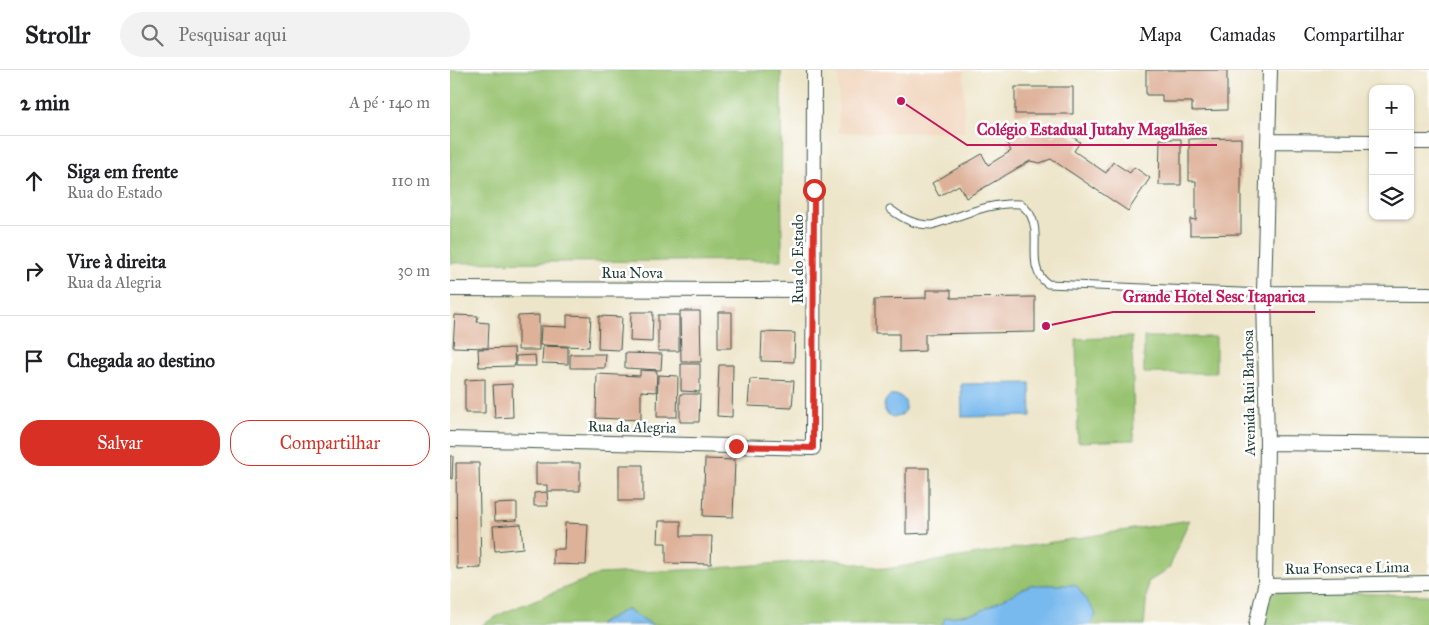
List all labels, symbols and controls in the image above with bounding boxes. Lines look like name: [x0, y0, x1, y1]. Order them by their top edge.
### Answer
search box: [120, 12, 470, 57]
text: Strollr: [25, 20, 90, 50]
icon: search: [138, 21, 166, 49]
text: Pesquisar aqui: [178, 23, 287, 46]
text: Mapa: [1139, 24, 1182, 46]
text: Camadas: [1210, 24, 1276, 46]
text: Compartilhar: [1304, 24, 1404, 46]
map controls: [1369, 85, 1414, 220]
button: +: [1369, 85, 1414, 130]
text: 2 min: [20, 90, 70, 116]
text: A pé · 140 m: [349, 93, 430, 112]
callout: Colégio Estadual Jutahy Magalhães: [967, 114, 1217, 145]
text: Colégio Estadual Jutahy Magalhães: [977, 120, 1208, 140]
button: −: [1369, 130, 1414, 175]
text: Siga em frente: [67, 160, 178, 183]
icon: ahead: [20, 167, 48, 195]
text: 110 m: [391, 171, 430, 190]
button: layers: [1369, 175, 1414, 220]
route start: [803, 179, 826, 202]
text: Rua do Estado: [67, 183, 162, 202]
street label: Rua do Estado: [789, 214, 807, 304]
text: Vire à direita: [67, 250, 166, 273]
icon: right: [20, 257, 48, 285]
text: 30 m: [397, 261, 430, 280]
street label: Rua Nova: [601, 264, 663, 282]
text: Rua da Alegria: [67, 273, 161, 292]
callout: Grande Hotel Sesc Itaparica: [1113, 281, 1315, 312]
text: Grande Hotel Sesc Itaparica: [1123, 287, 1307, 307]
street label: Avenida Rui Barbosa: [1239, 329, 1259, 457]
icon: arrive: [20, 347, 48, 375]
text: Chegada ao destino: [67, 349, 215, 372]
street label: Rua da Alegria: [588, 417, 677, 437]
button: Salvar: [20, 420, 220, 466]
button: Compartilhar: [230, 420, 430, 466]
route end: [725, 435, 748, 458]
street label: Rua Fonseca e Lima: [1285, 558, 1410, 578]

